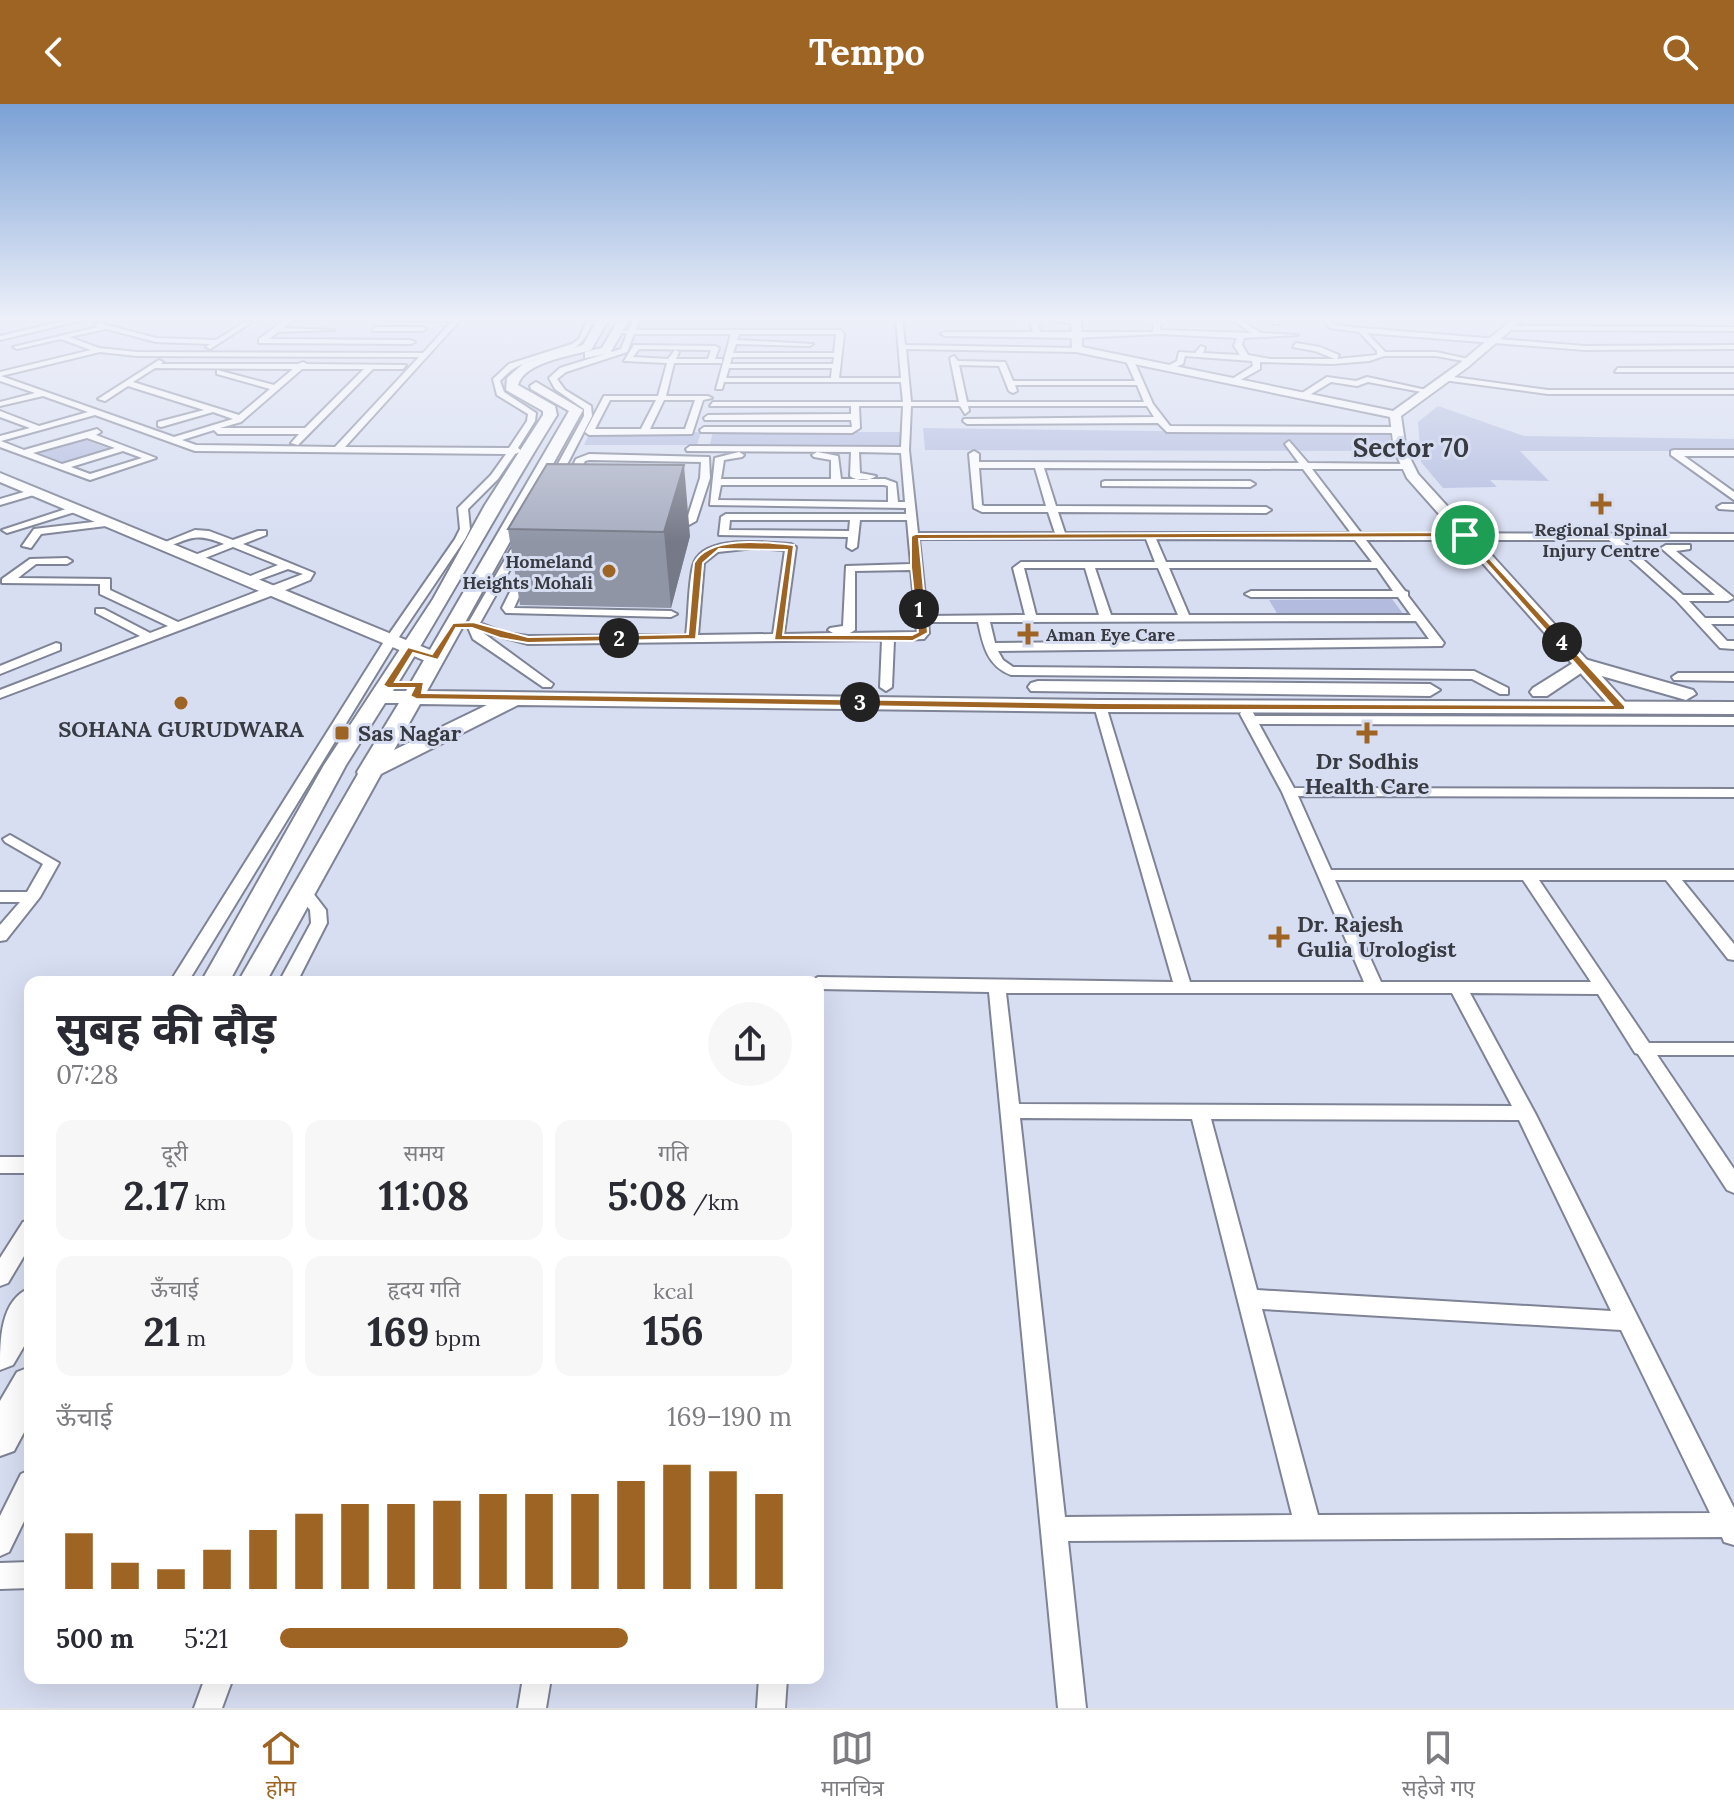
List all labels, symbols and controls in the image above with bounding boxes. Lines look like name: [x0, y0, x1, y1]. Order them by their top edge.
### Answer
text: Tempo: [809, 29, 925, 75]
icon: back: [32, 30, 76, 74]
icon: search: [1658, 30, 1702, 74]
district label: Sector 70: [1353, 431, 1469, 464]
marker: Regional Spinal Injury Centre: [1590, 493, 1612, 515]
pin: [1431, 501, 1499, 569]
icon: arrive: [1443, 513, 1487, 557]
place label: Regional Spinal Injury Centre: [1534, 518, 1668, 562]
place label: Homeland Heights Mohali: [462, 550, 593, 594]
marker: Homeland Heights Mohali: [600, 562, 618, 580]
pin: 1: [899, 589, 939, 629]
text: 1: [915, 595, 923, 623]
pin: 2: [599, 618, 639, 658]
pin: 4: [1542, 622, 1582, 662]
marker: Aman Eye Care: [1017, 623, 1039, 645]
place label: Aman Eye Care: [1046, 623, 1176, 646]
text: 2: [613, 624, 625, 652]
text: 4: [1556, 628, 1568, 656]
pin: 3: [840, 682, 880, 722]
text: 3: [854, 688, 866, 716]
marker: SOHANA GURUDWARA: [172, 694, 190, 712]
place label: SOHANA GURUDWARA: [58, 715, 304, 743]
place label: Sas Nagar: [358, 719, 462, 747]
marker: Dr Sodhis Health Care: [1356, 722, 1378, 744]
marker: Sas Nagar: [333, 724, 351, 742]
place label: Dr Sodhis Health Care: [1305, 747, 1430, 800]
place label: Dr. Rajesh Gulia Urologist: [1297, 910, 1457, 963]
marker: Dr. Rajesh Gulia Urologist: [1268, 926, 1290, 948]
text: सुबह की दौड़: [56, 1000, 276, 1056]
button: share: [708, 1002, 792, 1086]
text: 07:28: [56, 1058, 119, 1091]
text: दूरी: [161, 1139, 188, 1167]
text: समय: [404, 1139, 444, 1167]
text: गति: [658, 1139, 689, 1167]
text: 2.17: [123, 1170, 189, 1221]
text: 11:08: [379, 1170, 469, 1221]
text: 5:08: [607, 1170, 687, 1221]
text: km: [189, 1188, 226, 1216]
text: /km: [687, 1188, 740, 1216]
text: ऊँचाई: [151, 1275, 199, 1303]
text: हृदय गति: [388, 1275, 460, 1303]
text: kcal: [653, 1277, 694, 1305]
text: 156: [643, 1305, 704, 1356]
text: 21: [143, 1306, 181, 1357]
text: 169: [367, 1306, 429, 1357]
text: m: [181, 1324, 206, 1352]
text: bpm: [429, 1324, 481, 1352]
text: ऊँचाई: [56, 1400, 112, 1433]
text: 169–190 m: [667, 1400, 792, 1433]
text: 500 m: [56, 1622, 134, 1655]
text: 5:21: [184, 1622, 228, 1655]
tab: होम: [259, 1726, 303, 1805]
tab: मानचित्र: [821, 1726, 884, 1805]
tab: सहेजे गए: [1402, 1726, 1475, 1805]

